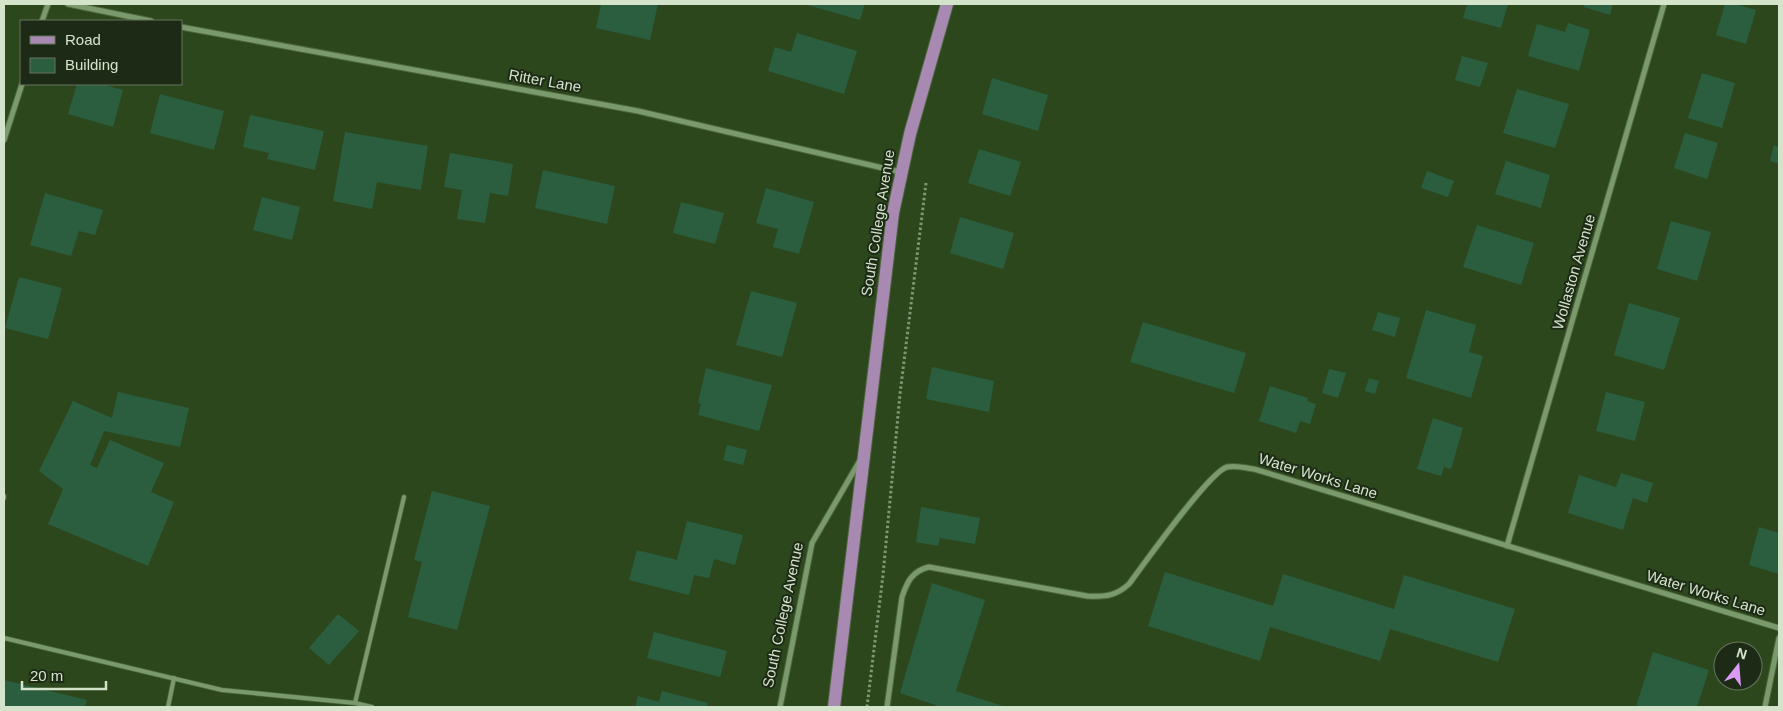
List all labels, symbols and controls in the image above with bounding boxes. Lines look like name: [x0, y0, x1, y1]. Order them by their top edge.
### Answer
legend: [20, 20, 182, 85]
text: Road: [65, 31, 101, 48]
text: Building: [65, 56, 118, 73]
street label: Ritter Lane: [507, 66, 583, 95]
street label: South College Avenue: [858, 148, 897, 297]
street label: Wollaston Avenue: [1549, 212, 1598, 332]
street label: Water Works Lane: [1257, 449, 1380, 502]
street label: South College Avenue: [759, 541, 806, 689]
street label: Water Works Lane: [1645, 566, 1768, 619]
north arrow: [1713, 641, 1763, 691]
text: N: [1735, 644, 1749, 663]
scale bar: [22, 658, 106, 690]
text: 20 m: [30, 667, 63, 684]

